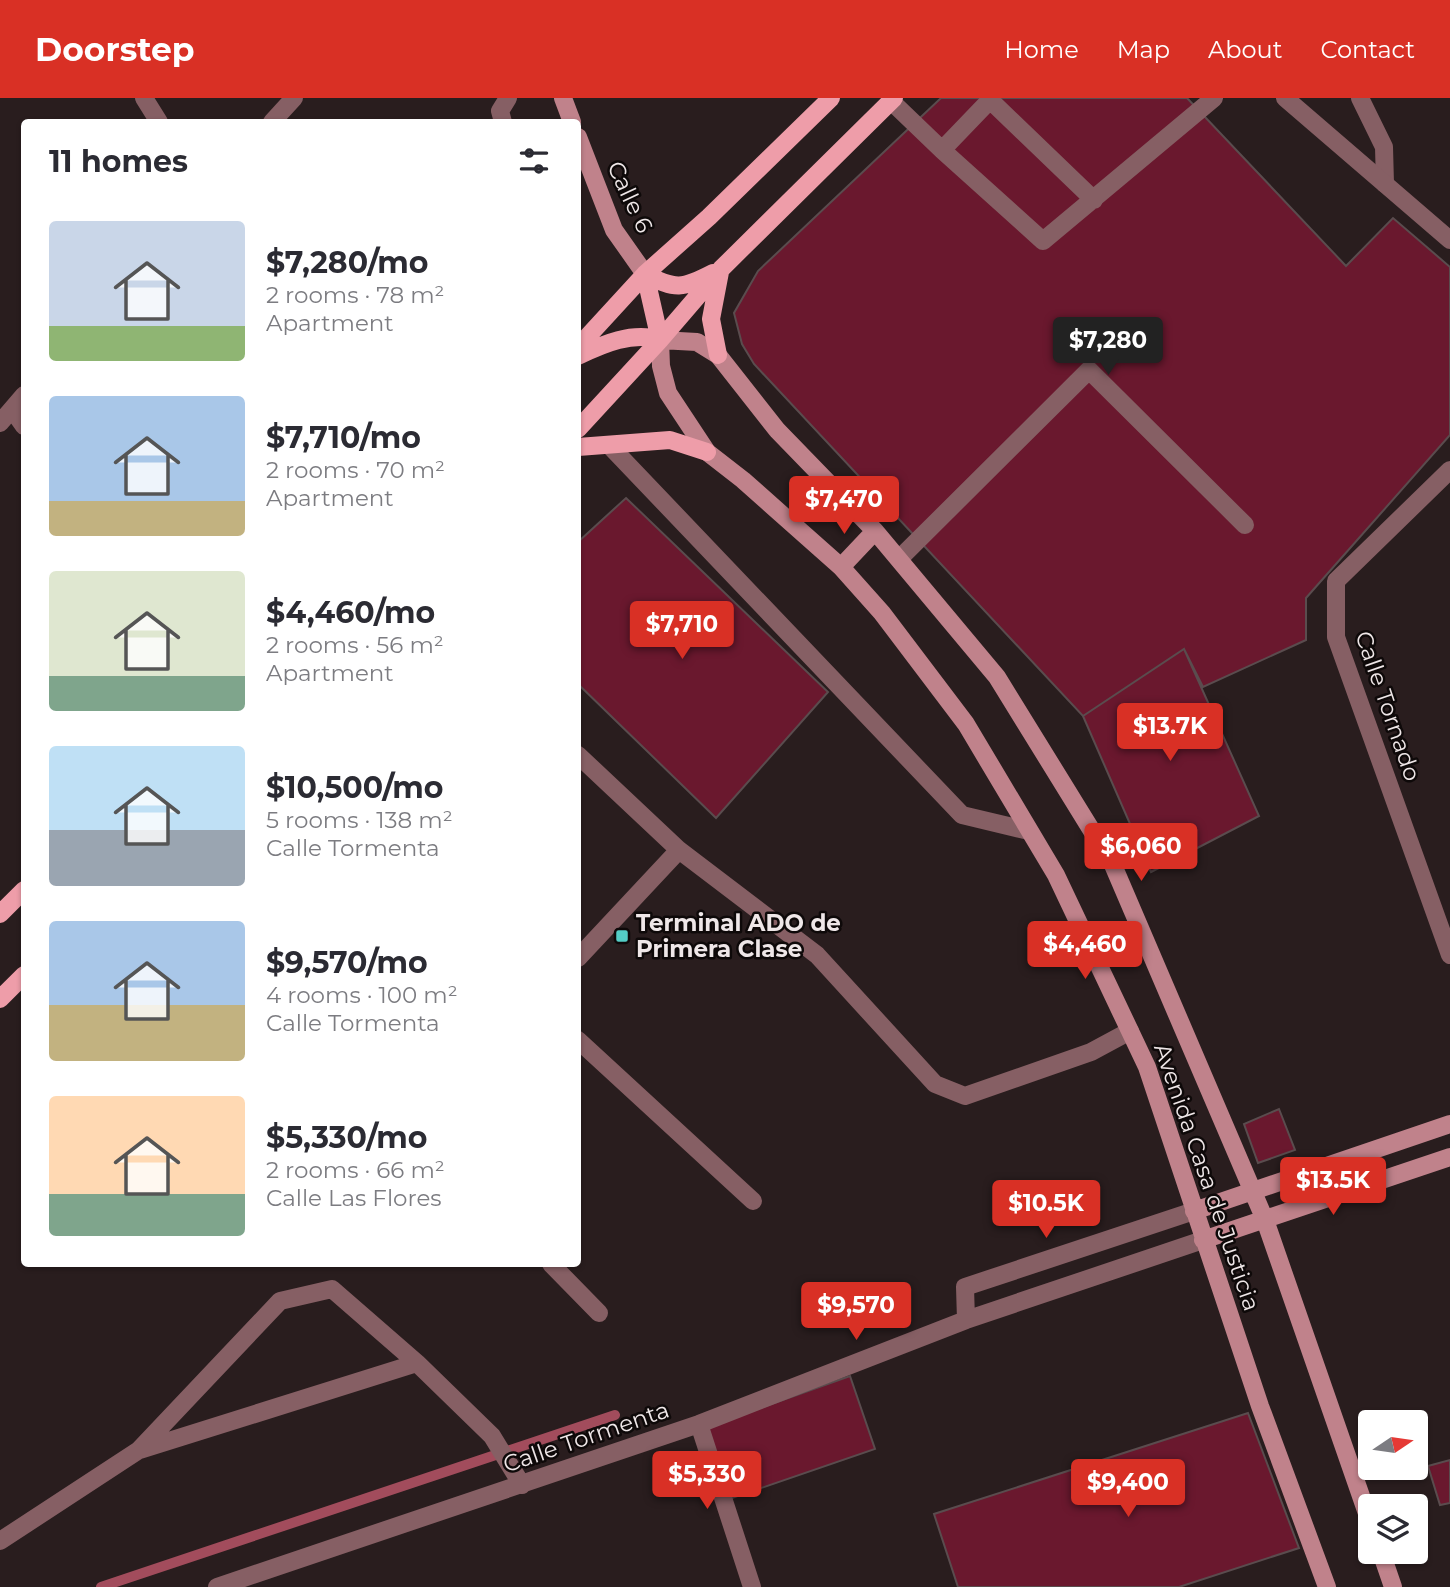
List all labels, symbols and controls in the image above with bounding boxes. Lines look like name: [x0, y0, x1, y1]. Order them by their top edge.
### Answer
text: Doorstep: [35, 29, 195, 69]
text: Home: [1004, 35, 1079, 64]
text: Map: [1117, 35, 1170, 64]
text: About: [1208, 35, 1282, 64]
text: Contact: [1320, 35, 1415, 64]
icon: filters: [515, 142, 553, 180]
text: 11 homes: [49, 143, 188, 180]
street label: Calle 6: [601, 157, 659, 237]
text: $7,280/mo: [266, 244, 429, 281]
icon: home: [105, 249, 189, 333]
text: 2 rooms · 78 m²: [266, 281, 444, 309]
text: Apartment: [266, 309, 394, 337]
pin: $7,280: [1051, 317, 1165, 377]
text: $7,280: [1069, 326, 1147, 354]
text: $7,710/mo: [266, 419, 421, 456]
icon: home: [105, 424, 189, 508]
text: 2 rooms · 70 m²: [266, 456, 445, 484]
pin: $7,470: [787, 476, 901, 536]
text: Apartment: [266, 484, 394, 512]
text: $7,470: [805, 485, 883, 513]
text: $4,460/mo: [266, 594, 435, 631]
icon: home: [105, 599, 189, 683]
pin: $7,710: [625, 602, 739, 661]
text: $7,710: [646, 610, 718, 638]
street label: Calle Tornado: [1349, 627, 1427, 785]
text: 2 rooms · 56 m²: [266, 631, 444, 659]
text: Apartment: [266, 659, 394, 687]
pin: $13.7K: [1113, 704, 1227, 763]
text: $13.7K: [1133, 712, 1207, 740]
text: $10,500/mo: [266, 769, 444, 806]
icon: home: [105, 774, 189, 858]
text: 5 rooms · 138 m²: [266, 806, 453, 834]
pin: $6,060: [1084, 824, 1198, 883]
text: $6,060: [1100, 832, 1182, 860]
text: Calle Tormenta: [266, 834, 440, 862]
place label: Terminal ADO de Primera Clase: [636, 909, 841, 963]
pin: $4,460: [1028, 922, 1142, 981]
marker: Terminal ADO de Primera Clase: [614, 928, 630, 944]
text: $4,460: [1043, 930, 1127, 958]
text: $9,570/mo: [266, 944, 428, 981]
icon: home: [105, 949, 189, 1033]
text: 4 rooms · 100 m²: [266, 981, 458, 1009]
text: Calle Tormenta: [266, 1009, 440, 1037]
street label: Avenida Casa de Justicia: [1148, 1040, 1266, 1314]
text: $5,330/mo: [266, 1119, 427, 1156]
icon: home: [105, 1124, 189, 1208]
text: 2 rooms · 66 m²: [266, 1156, 445, 1184]
pin: $13.5K: [1276, 1158, 1390, 1217]
text: $13.5K: [1296, 1166, 1370, 1194]
pin: $10.5K: [989, 1180, 1103, 1240]
text: Calle Las Flores: [266, 1184, 442, 1212]
text: $10.5K: [1008, 1189, 1084, 1217]
pin: $9,570: [799, 1282, 913, 1342]
text: $9,570: [817, 1291, 895, 1319]
street label: Calle Tormenta: [499, 1395, 673, 1479]
north arrow: [1358, 1410, 1428, 1480]
map controls: [1358, 1410, 1428, 1564]
pin: $5,330: [650, 1452, 764, 1511]
text: $5,330: [668, 1460, 746, 1488]
pin: $9,400: [1071, 1460, 1185, 1519]
text: $9,400: [1087, 1468, 1169, 1496]
button: layers: [1358, 1494, 1428, 1564]

